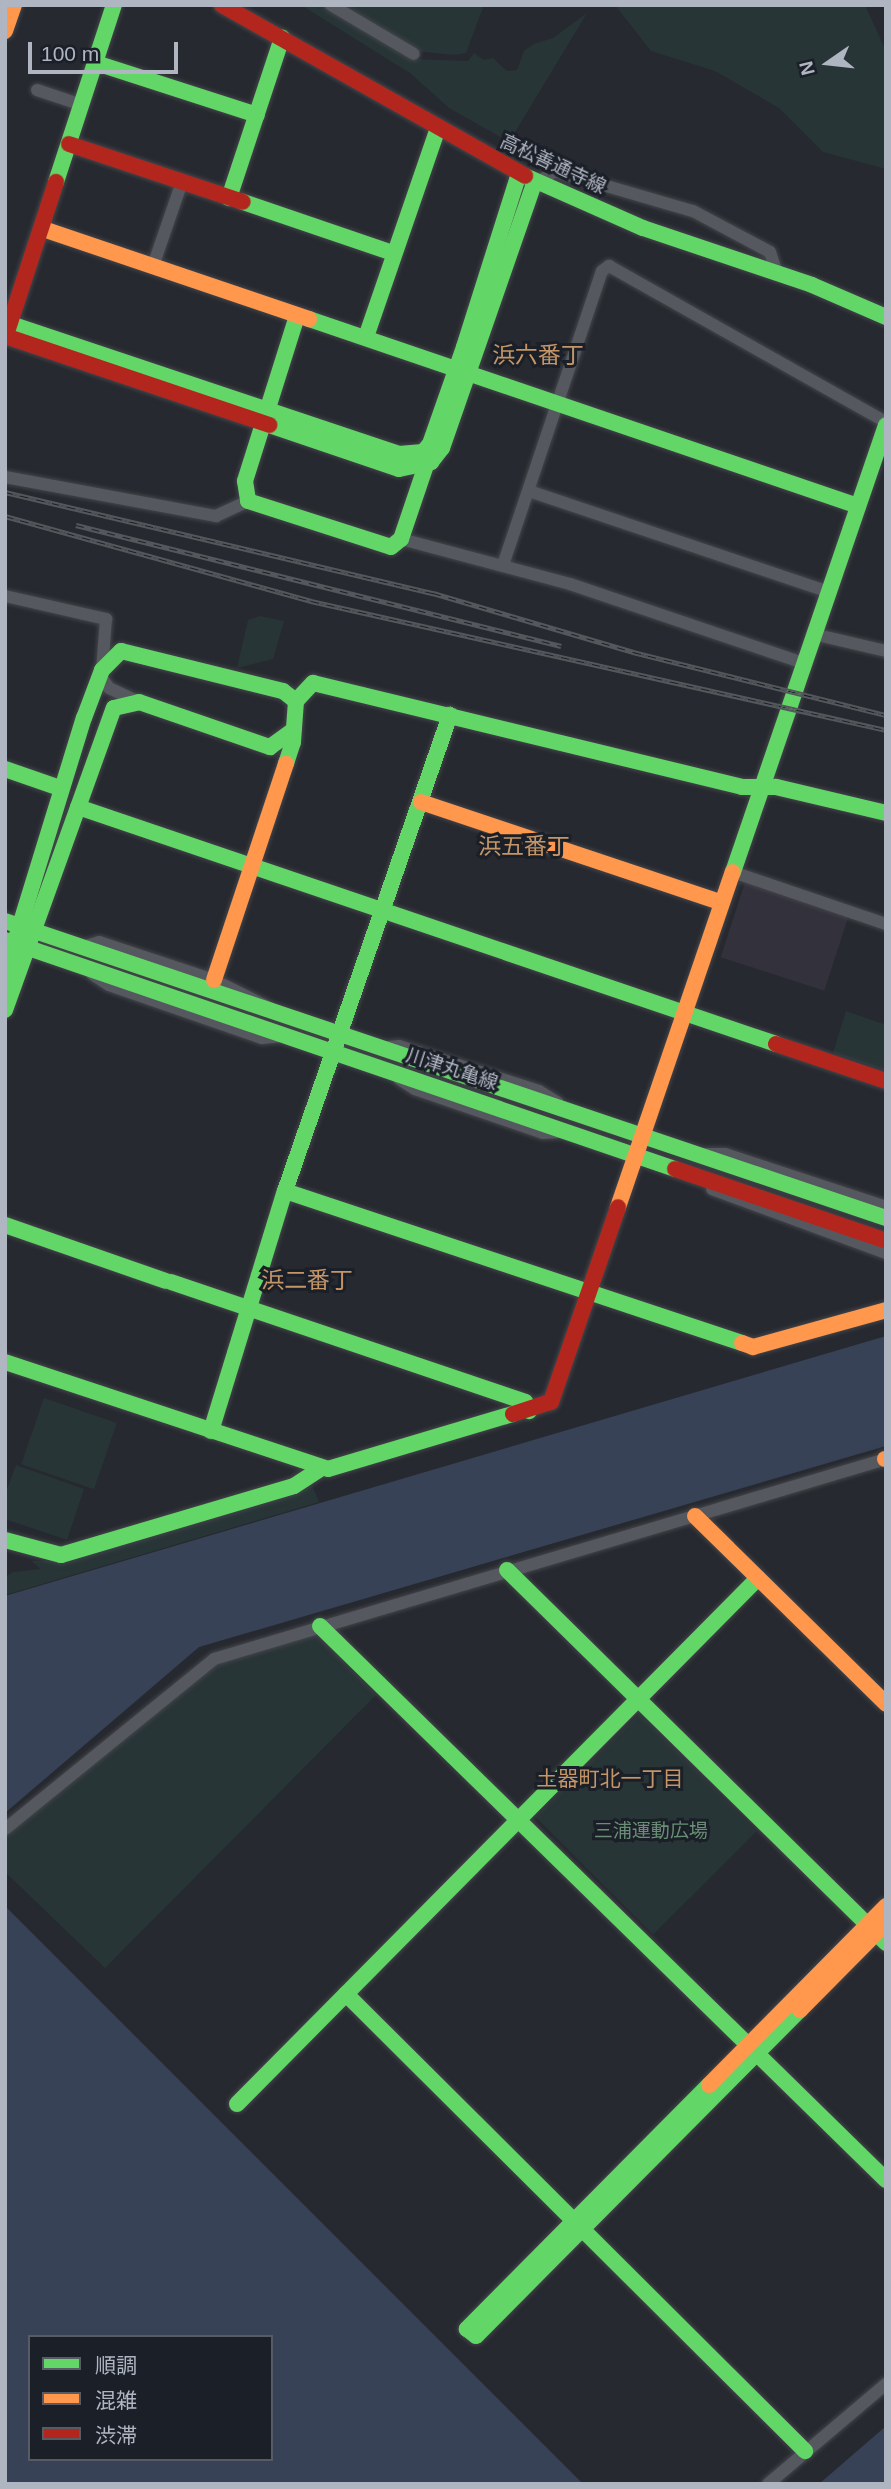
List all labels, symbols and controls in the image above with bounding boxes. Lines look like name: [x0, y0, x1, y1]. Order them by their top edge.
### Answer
scale bar: [32, 28, 182, 72]
north arrow: [793, 28, 863, 98]
text: 100 m: [41, 42, 99, 65]
text: N: [795, 59, 819, 77]
street label: 高松善通寺線: [497, 130, 609, 198]
district label: 浜六番丁: [492, 341, 584, 369]
district label: 浜五番丁: [478, 832, 570, 860]
street label: 川津丸亀線: [403, 1043, 501, 1095]
district label: 浜二番丁: [261, 1266, 353, 1294]
district label: 土器町北一丁目: [537, 1766, 683, 1792]
park label: 三浦運動広場: [594, 1820, 708, 1842]
legend: [28, 2335, 273, 2461]
text: 順調: [95, 2354, 137, 2377]
text: 混雑: [95, 2389, 137, 2412]
text: 渋滞: [95, 2424, 137, 2447]

